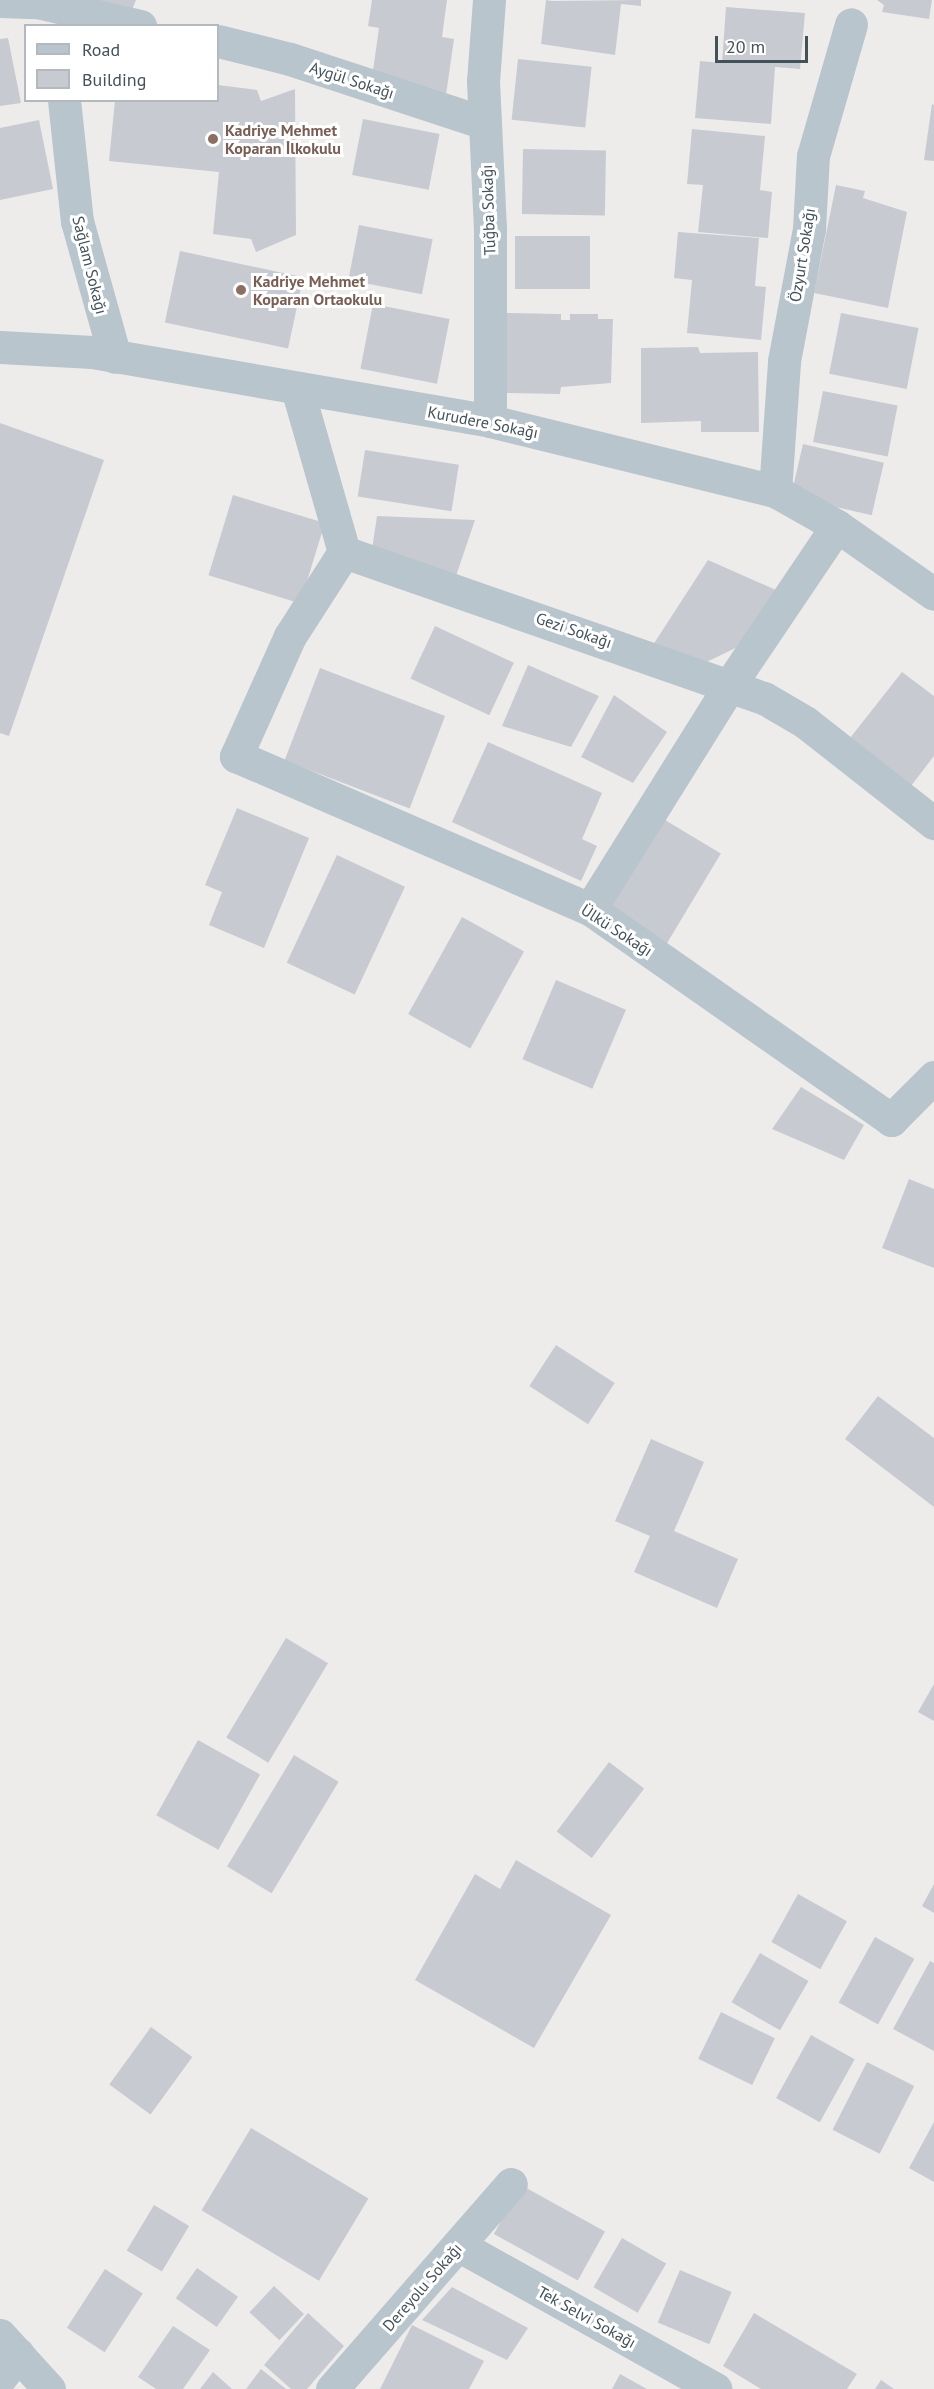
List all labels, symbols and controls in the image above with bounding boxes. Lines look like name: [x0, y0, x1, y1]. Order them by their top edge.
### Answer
legend: [24, 24, 219, 102]
scale bar: [718, 24, 811, 62]
text: 20 m: [726, 35, 765, 58]
text: Road: [82, 38, 120, 61]
street label: Aygül Sokağı: [307, 57, 397, 103]
text: Building: [82, 68, 146, 91]
place label: Kadriye Mehmet Koparan İlkokulu: [225, 120, 341, 158]
marker: Kadriye Mehmet Koparan İlkokulu: [206, 132, 220, 146]
street label: Tuğba Sokağı: [477, 164, 499, 256]
street label: Özyurt Sokağı: [785, 207, 819, 303]
street label: Sağlam Sokağı: [69, 214, 111, 316]
place label: Kadriye Mehmet Koparan Ortaokulu: [253, 271, 382, 309]
marker: Kadriye Mehmet Koparan Ortaokulu: [234, 283, 248, 297]
street label: Kurudere Sokağı: [426, 402, 540, 442]
street label: Gezi Sokağı: [534, 608, 614, 652]
street label: Ülkü Sokağı: [578, 900, 656, 960]
street label: Dereyolu Sokağı: [378, 2239, 466, 2335]
street label: Tek Selvi Sokağı: [534, 2282, 640, 2352]

